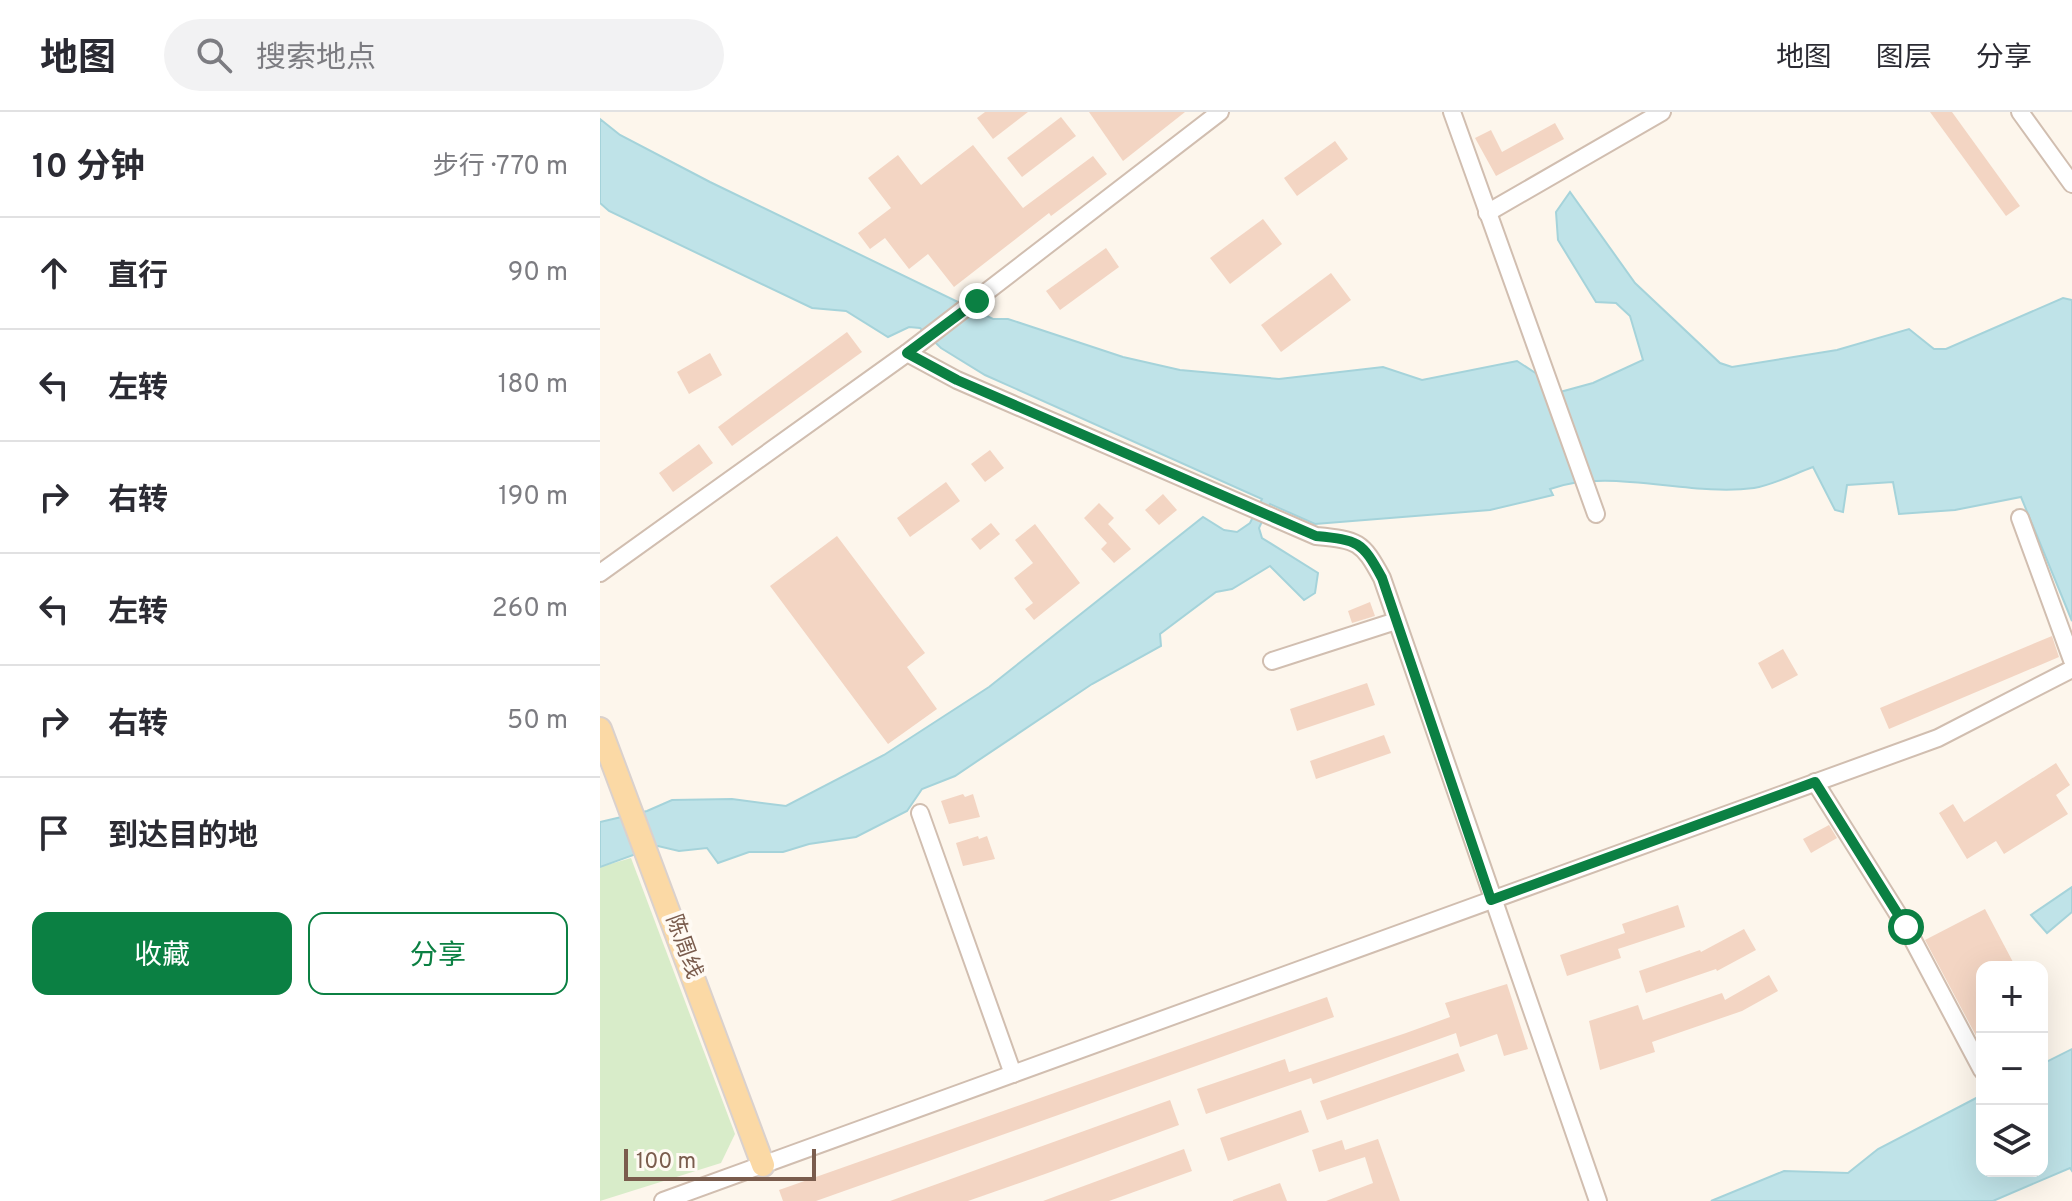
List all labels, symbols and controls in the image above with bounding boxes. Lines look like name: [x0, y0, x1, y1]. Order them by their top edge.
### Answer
search box: [164, 19, 724, 91]
icon: search: [192, 33, 236, 77]
text: 地图: [40, 36, 116, 85]
text: 搜索地点: [256, 41, 376, 78]
text: 地图: [1776, 41, 1832, 77]
text: 图层: [1876, 41, 1932, 77]
text: 分享: [1976, 41, 2032, 77]
text: 10 分钟: [32, 147, 144, 190]
text: 步行 · 770 m: [433, 151, 568, 184]
icon: ahead: [32, 251, 76, 295]
text: 90 m: [508, 257, 568, 290]
text: 直行: [108, 259, 168, 296]
route end: [959, 283, 995, 319]
icon: left: [32, 363, 76, 407]
text: 180 m: [498, 369, 568, 402]
text: 左转: [108, 371, 168, 408]
icon: right: [32, 475, 76, 519]
text: 190 m: [498, 481, 568, 514]
text: 右转: [108, 483, 168, 520]
icon: left: [32, 587, 76, 631]
text: 260 m: [492, 593, 568, 626]
text: 左转: [108, 595, 168, 632]
icon: right: [32, 699, 76, 743]
text: 50 m: [507, 705, 568, 738]
text: 右转: [108, 707, 168, 744]
icon: arrive: [32, 811, 76, 855]
text: 到达目的地: [108, 819, 258, 856]
route start: [1888, 909, 1924, 945]
street label: 陈周线: [659, 911, 707, 983]
button: 收藏: [32, 912, 292, 995]
button: 分享: [308, 912, 568, 995]
map controls: [1976, 961, 2048, 1177]
button: +: [1976, 961, 2048, 1033]
button: −: [1976, 1033, 2048, 1105]
button: layers: [1976, 1105, 2048, 1177]
scale bar: [624, 1145, 816, 1181]
text: 100 m: [636, 1149, 696, 1176]

